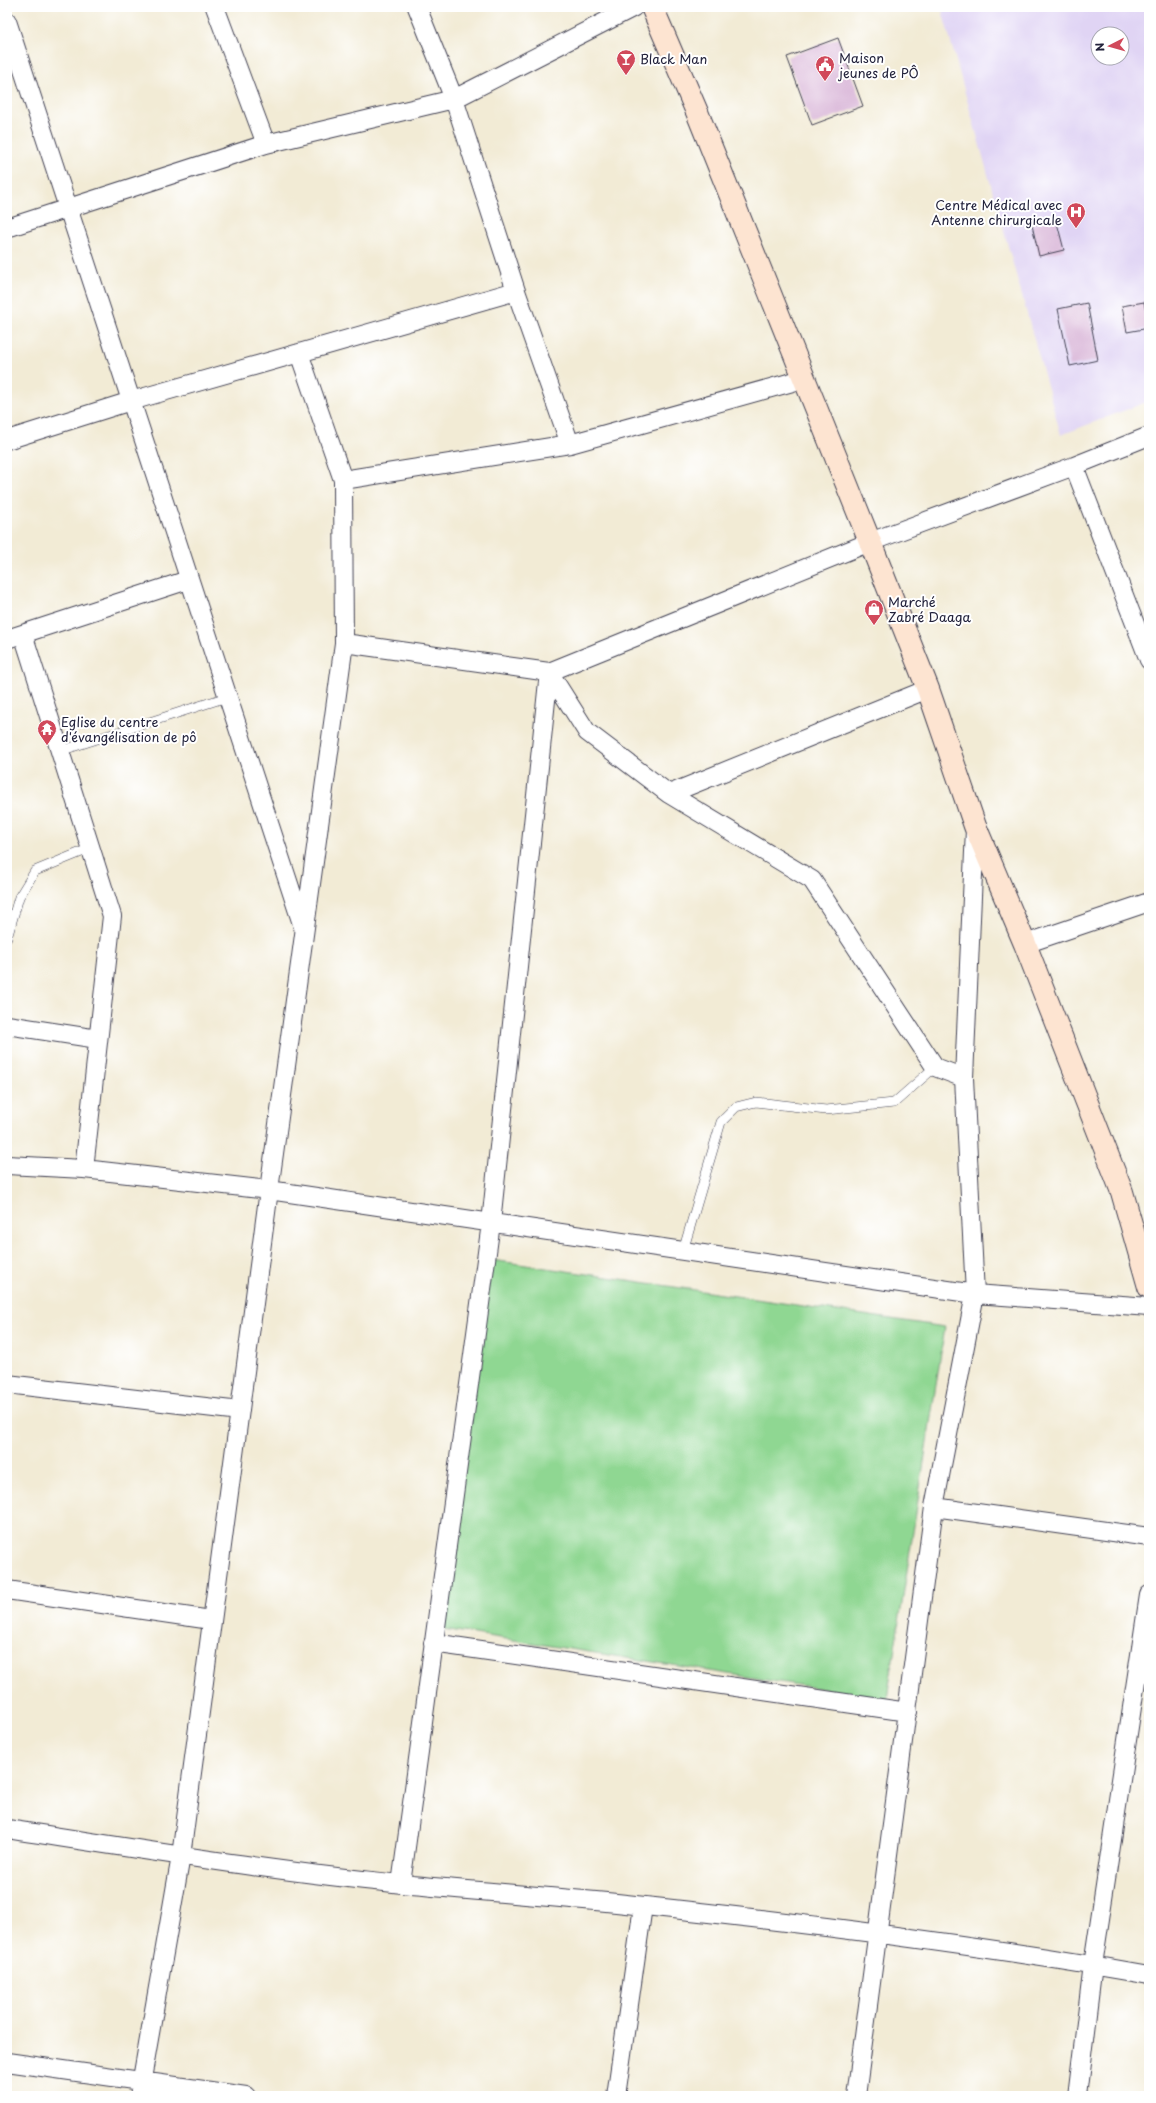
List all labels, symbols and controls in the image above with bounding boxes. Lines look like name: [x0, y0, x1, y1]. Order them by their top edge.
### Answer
north arrow: [1090, 26, 1130, 66]
text: N: [1091, 42, 1108, 52]
bar icon: Black Man: [615, 48, 637, 76]
place label: Maison jeunes de PÔ: [837, 48, 919, 82]
place label: Black Man: [640, 49, 707, 68]
public building icon: Maison jeunes de PÔ: [814, 54, 836, 82]
place label: Centre Médical avec Antenne chirurgicale: [931, 195, 1062, 229]
hospital icon: Centre Médical avec Antenne chirurgicale: [1065, 201, 1087, 229]
place label: Marché Zabré Daaga: [888, 592, 971, 626]
shop icon: Marché Zabré Daaga: [863, 598, 885, 626]
place label: Eglise du centre d'évangélisation de pô: [61, 712, 197, 746]
temple icon: Eglise du centre d'évangélisation de pô: [36, 718, 58, 746]

